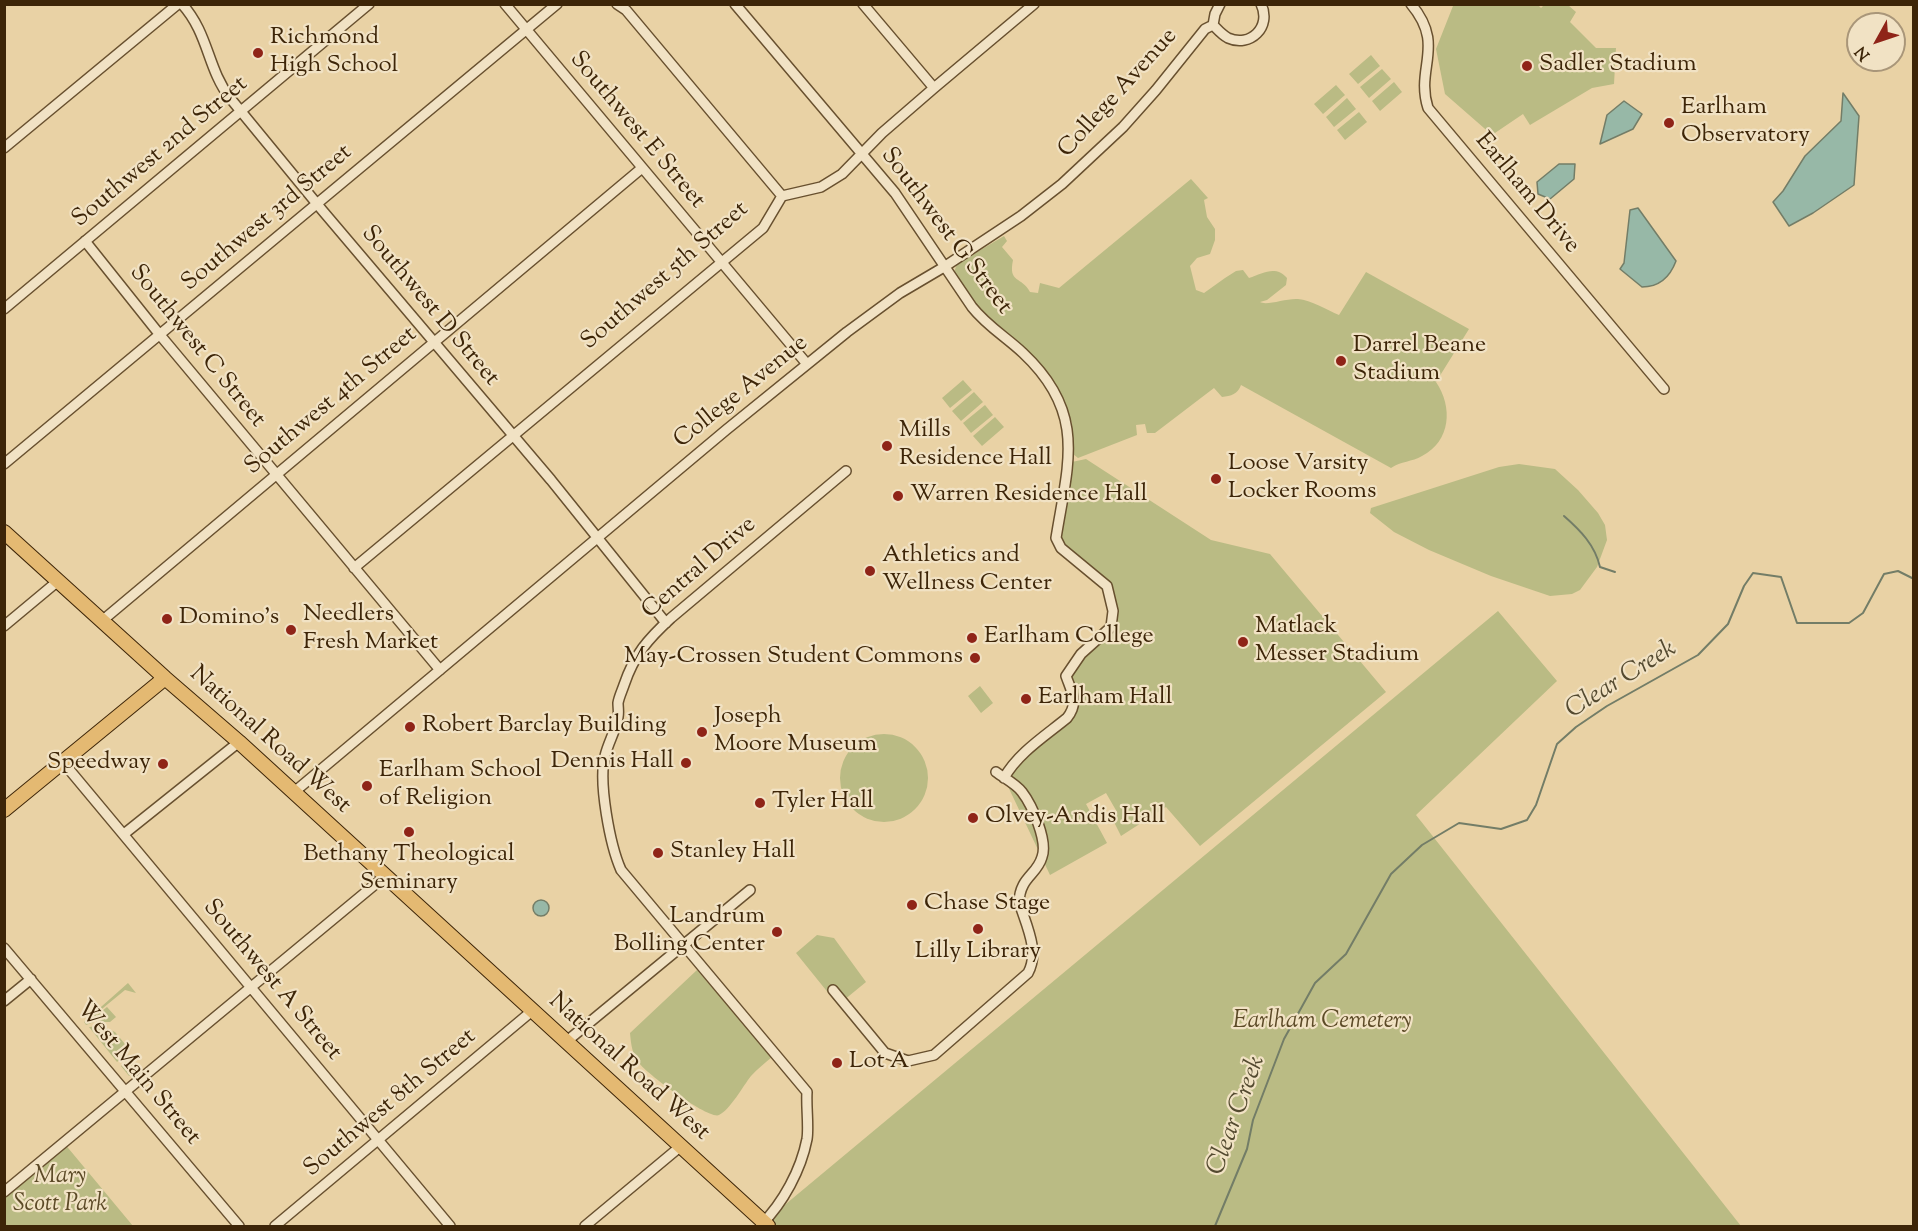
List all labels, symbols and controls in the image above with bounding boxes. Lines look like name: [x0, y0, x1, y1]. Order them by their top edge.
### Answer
north arrow: [1846, 12, 1906, 72]
street label: College Avenue: [1053, 23, 1185, 165]
place label: Richmond High School: [270, 25, 398, 81]
text: N: [1850, 40, 1876, 65]
marker: Richmond High School: [251, 46, 265, 60]
street label: Southwest E Street: [562, 47, 710, 215]
place label: Sadler Stadium: [1539, 52, 1697, 80]
marker: Sadler Stadium: [1520, 59, 1534, 73]
street label: Southwest 2nd Street: [67, 71, 255, 235]
place label: Earlham Observatory: [1681, 95, 1810, 151]
marker: Earlham Observatory: [1662, 116, 1676, 130]
street label: Earlham Drive: [1467, 128, 1585, 260]
street label: Southwest 3rd Street: [177, 139, 359, 299]
street label: Southwest G Street: [873, 143, 1017, 321]
street label: Southwest 5th Street: [577, 197, 755, 357]
street label: Southwest D Street: [353, 221, 505, 393]
street label: Southwest C Street: [122, 260, 270, 434]
street label: Southwest 4th Street: [240, 322, 424, 482]
street label: College Avenue: [669, 330, 815, 456]
place label: Darrel Beane Stadium: [1353, 333, 1486, 389]
marker: Darrel Beane Stadium: [1334, 354, 1348, 368]
place label: Mills Residence Hall: [899, 418, 1052, 474]
marker: Mills Residence Hall: [880, 439, 894, 453]
place label: Loose Varsity Locker Rooms: [1228, 451, 1376, 507]
marker: Loose Varsity Locker Rooms: [1209, 472, 1223, 486]
place label: Warren Residence Hall: [910, 482, 1147, 510]
marker: Warren Residence Hall: [891, 489, 905, 503]
street label: Central Drive: [637, 512, 763, 626]
place label: Athletics and Wellness Center: [882, 543, 1052, 599]
marker: Athletics and Wellness Center: [863, 564, 877, 578]
place label: Needlers Fresh Market: [303, 602, 438, 658]
place label: Domino's: [179, 605, 279, 633]
marker: Domino's: [160, 612, 174, 626]
place label: Matlack Messer Stadium: [1255, 614, 1419, 670]
marker: Needlers Fresh Market: [284, 623, 298, 637]
place label: Earlham College: [984, 624, 1154, 652]
marker: Earlham College: [965, 631, 979, 645]
marker: Matlack Messer Stadium: [1236, 635, 1250, 649]
water label: Clear Creek: [1561, 635, 1683, 727]
place label: May-Crossen Student Commons: [624, 644, 963, 672]
marker: May-Crossen Student Commons: [968, 651, 982, 665]
street label: National Road West: [182, 661, 356, 821]
place label: Earlham Hall: [1038, 685, 1172, 713]
marker: Earlham Hall: [1019, 692, 1033, 706]
place label: Joseph Moore Museum: [714, 704, 877, 760]
place label: Robert Barclay Building: [422, 713, 666, 741]
marker: Robert Barclay Building: [403, 720, 417, 734]
marker: Joseph Moore Museum: [695, 725, 709, 739]
place label: Dennis Hall: [551, 749, 674, 777]
place label: Speedway: [47, 750, 151, 778]
marker: Dennis Hall: [679, 756, 693, 770]
marker: Speedway: [156, 757, 170, 771]
place label: Earlham School of Religion: [379, 758, 542, 814]
marker: Earlham School of Religion: [360, 779, 374, 793]
place label: Tyler Hall: [772, 789, 874, 817]
marker: Tyler Hall: [753, 796, 767, 810]
place label: Olvey-Andis Hall: [985, 804, 1165, 832]
marker: Olvey-Andis Hall: [966, 811, 980, 825]
marker: Bethany Theological Seminary: [402, 825, 416, 839]
place label: Stanley Hall: [670, 839, 796, 867]
place label: Bethany Theological Seminary: [303, 842, 515, 898]
marker: Stanley Hall: [651, 846, 665, 860]
place label: Chase Stage: [924, 891, 1050, 919]
street label: Southwest A Street: [195, 895, 347, 1067]
marker: Chase Stage: [905, 898, 919, 912]
place label: Landrum Bolling Center: [614, 904, 765, 960]
marker: Lilly Library: [971, 922, 985, 936]
marker: Landrum Bolling Center: [770, 925, 784, 939]
place label: Lilly Library: [915, 939, 1041, 967]
street label: National Road West: [541, 988, 715, 1148]
street label: West Main Street: [68, 996, 206, 1152]
park label: Earlham Cemetery: [1232, 1009, 1412, 1037]
street label: Southwest 8th Street: [299, 1024, 483, 1184]
place label: Lot A: [849, 1049, 909, 1077]
water label: Clear Creek: [1202, 1052, 1274, 1180]
marker: Lot A: [830, 1056, 844, 1070]
park label: Mary Scott Park: [13, 1164, 107, 1220]

